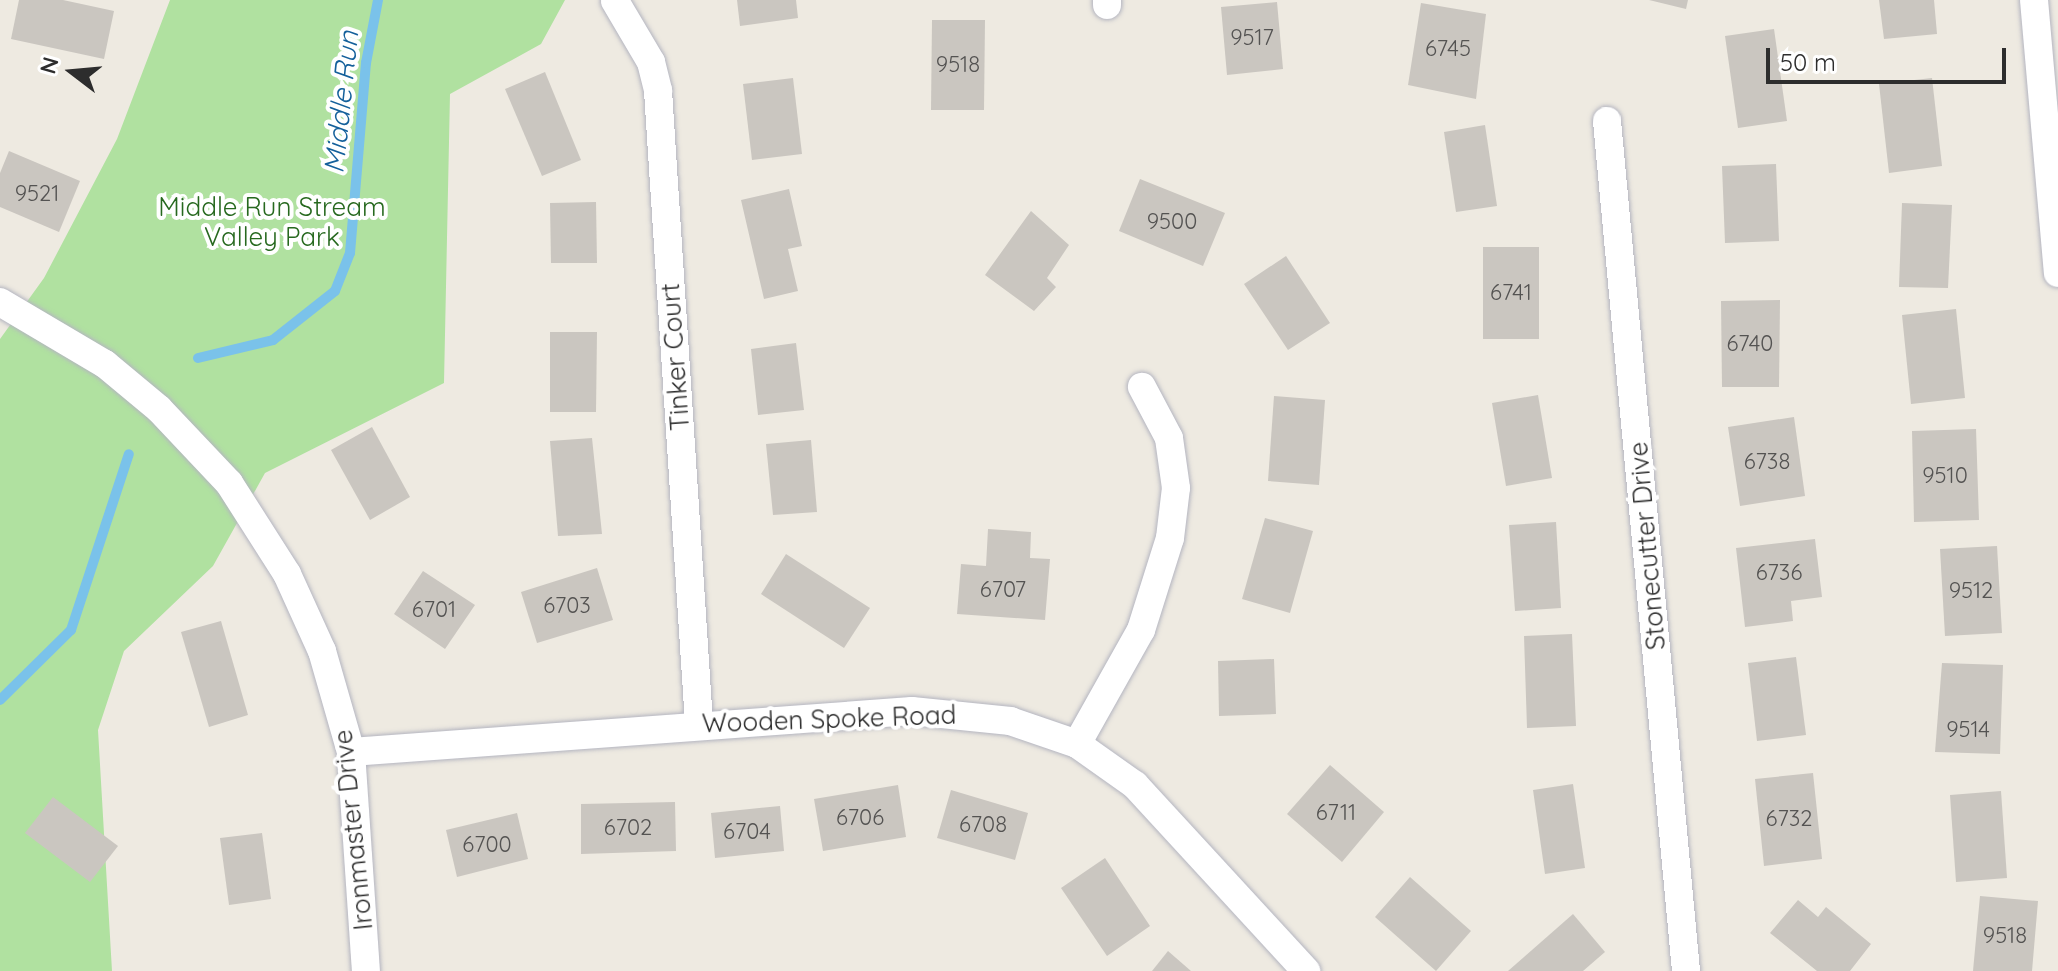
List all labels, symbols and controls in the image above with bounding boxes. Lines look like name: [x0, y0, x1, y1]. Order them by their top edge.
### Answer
house number: 9517: [1230, 25, 1274, 51]
water label: Middle Run: [317, 29, 365, 175]
north arrow: [32, 32, 112, 112]
scale bar: [1770, 32, 2010, 82]
house number: 6745: [1425, 36, 1471, 62]
text: 50 m: [1780, 47, 1836, 77]
house number: 9518: [936, 52, 980, 78]
text: N: [33, 54, 65, 77]
house number: 9521: [15, 181, 59, 207]
park label: Middle Run Stream Valley Park: [158, 191, 386, 252]
house number: 9500: [1147, 209, 1197, 235]
house number: 6741: [1490, 280, 1532, 306]
street label: Tinker Court: [654, 282, 696, 432]
house number: 6740: [1727, 331, 1773, 357]
street label: Stonecutter Drive: [1622, 441, 1672, 651]
house number: 6738: [1744, 449, 1790, 475]
house number: 9510: [1922, 463, 1968, 489]
house number: 6736: [1756, 560, 1802, 586]
house number: 6707: [980, 577, 1026, 603]
house number: 9512: [1949, 578, 1993, 604]
house number: 6703: [543, 593, 591, 619]
house number: 6701: [412, 597, 456, 623]
street label: Wooden Spoke Road: [701, 699, 957, 739]
house number: 9514: [1946, 717, 1990, 743]
street label: Ironmaster Drive: [327, 728, 379, 932]
house number: 6711: [1316, 800, 1356, 826]
house number: 6706: [836, 805, 884, 831]
house number: 6732: [1766, 806, 1812, 832]
house number: 6708: [959, 812, 1007, 838]
house number: 6702: [604, 815, 652, 841]
house number: 6704: [723, 819, 771, 845]
house number: 6700: [462, 832, 512, 858]
house number: 9518: [1983, 923, 2027, 949]

